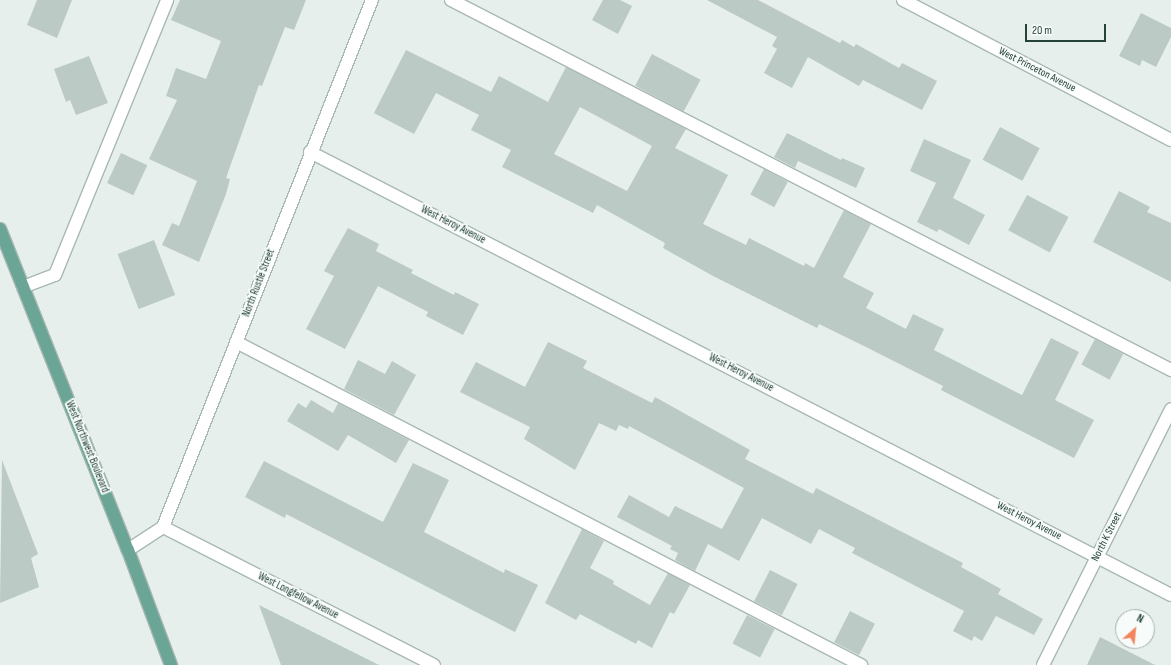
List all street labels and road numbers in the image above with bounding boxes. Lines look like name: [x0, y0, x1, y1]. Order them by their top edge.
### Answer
street label: West Princeton Avenue: [996, 45, 1078, 95]
street label: West Heroy Avenue: [418, 203, 488, 247]
street label: North Rustle Street: [240, 247, 278, 319]
street label: West Heroy Avenue: [706, 351, 776, 395]
street label: West Northwest Boulevard: [63, 399, 111, 495]
street label: West Heroy Avenue: [994, 499, 1064, 543]
street label: North K Street: [1089, 510, 1125, 564]
street label: West Longfellow Avenue: [255, 570, 341, 622]

